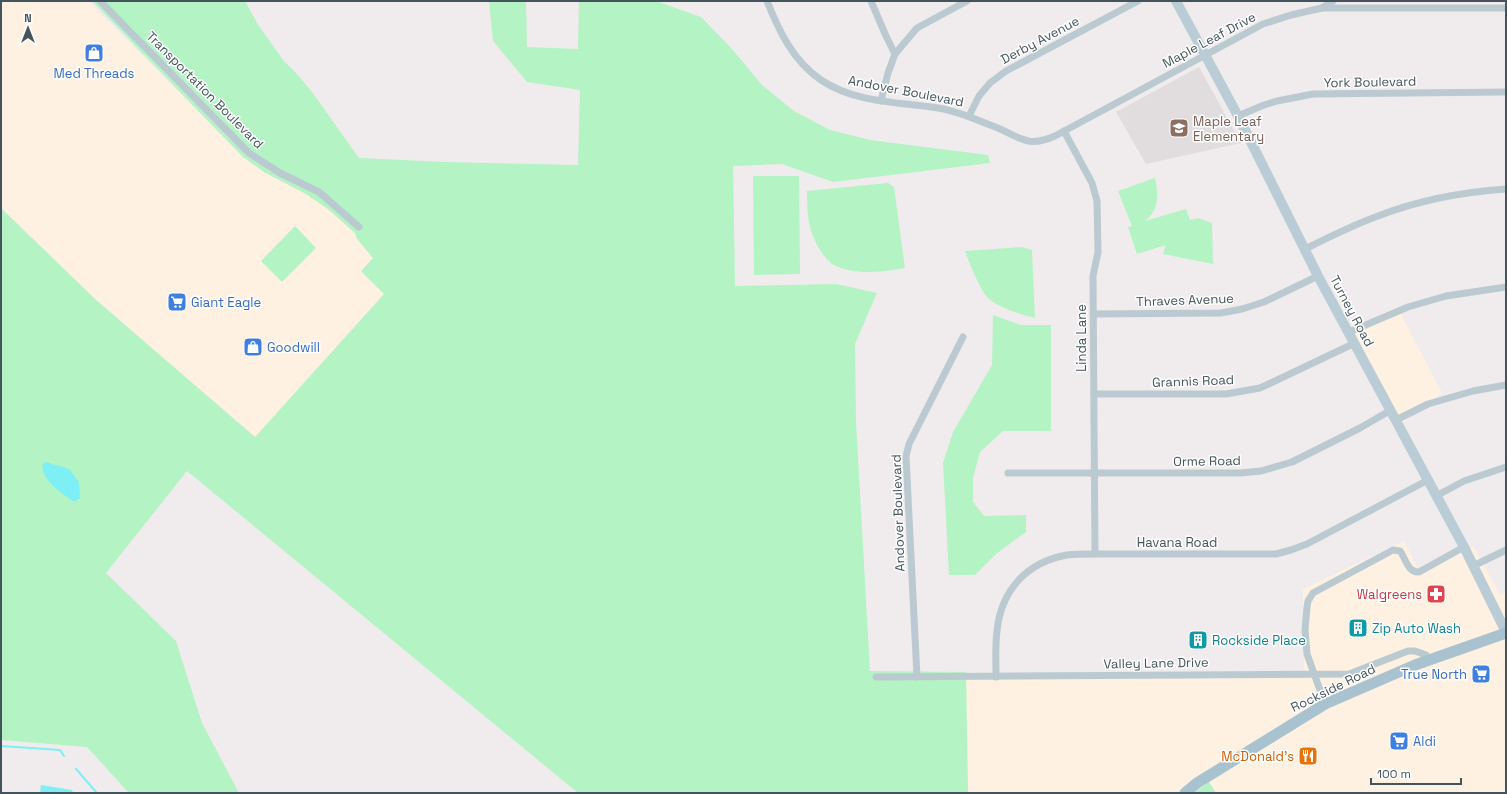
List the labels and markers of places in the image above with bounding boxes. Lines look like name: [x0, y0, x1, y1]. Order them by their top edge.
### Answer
shop icon: Med Threads: [83, 42, 105, 64]
place label: Med Threads: [54, 65, 135, 82]
place label: Maple Leaf Elementary: [1193, 113, 1264, 145]
school or university icon: Maple Leaf Elementary: [1168, 117, 1190, 139]
supermarket icon: Giant Eagle: [166, 291, 188, 313]
place label: Giant Eagle: [191, 294, 261, 311]
shop icon: Goodwill: [242, 336, 264, 358]
place label: Goodwill: [267, 339, 320, 356]
pharmacy icon: Walgreens: [1425, 583, 1447, 605]
place label: Walgreens: [1357, 586, 1422, 603]
building icon: Zip Auto Wash: [1347, 617, 1369, 639]
place label: Zip Auto Wash: [1372, 620, 1461, 637]
building icon: Rockside Place: [1187, 629, 1209, 651]
place label: Rockside Place: [1212, 632, 1306, 649]
supermarket icon: True North: [1470, 663, 1492, 685]
place label: True North: [1401, 666, 1467, 683]
supermarket icon: Aldi: [1388, 730, 1410, 752]
place label: Aldi: [1413, 733, 1436, 750]
restaurant icon: McDonald's: [1297, 745, 1319, 767]
place label: McDonald's: [1221, 748, 1294, 765]

